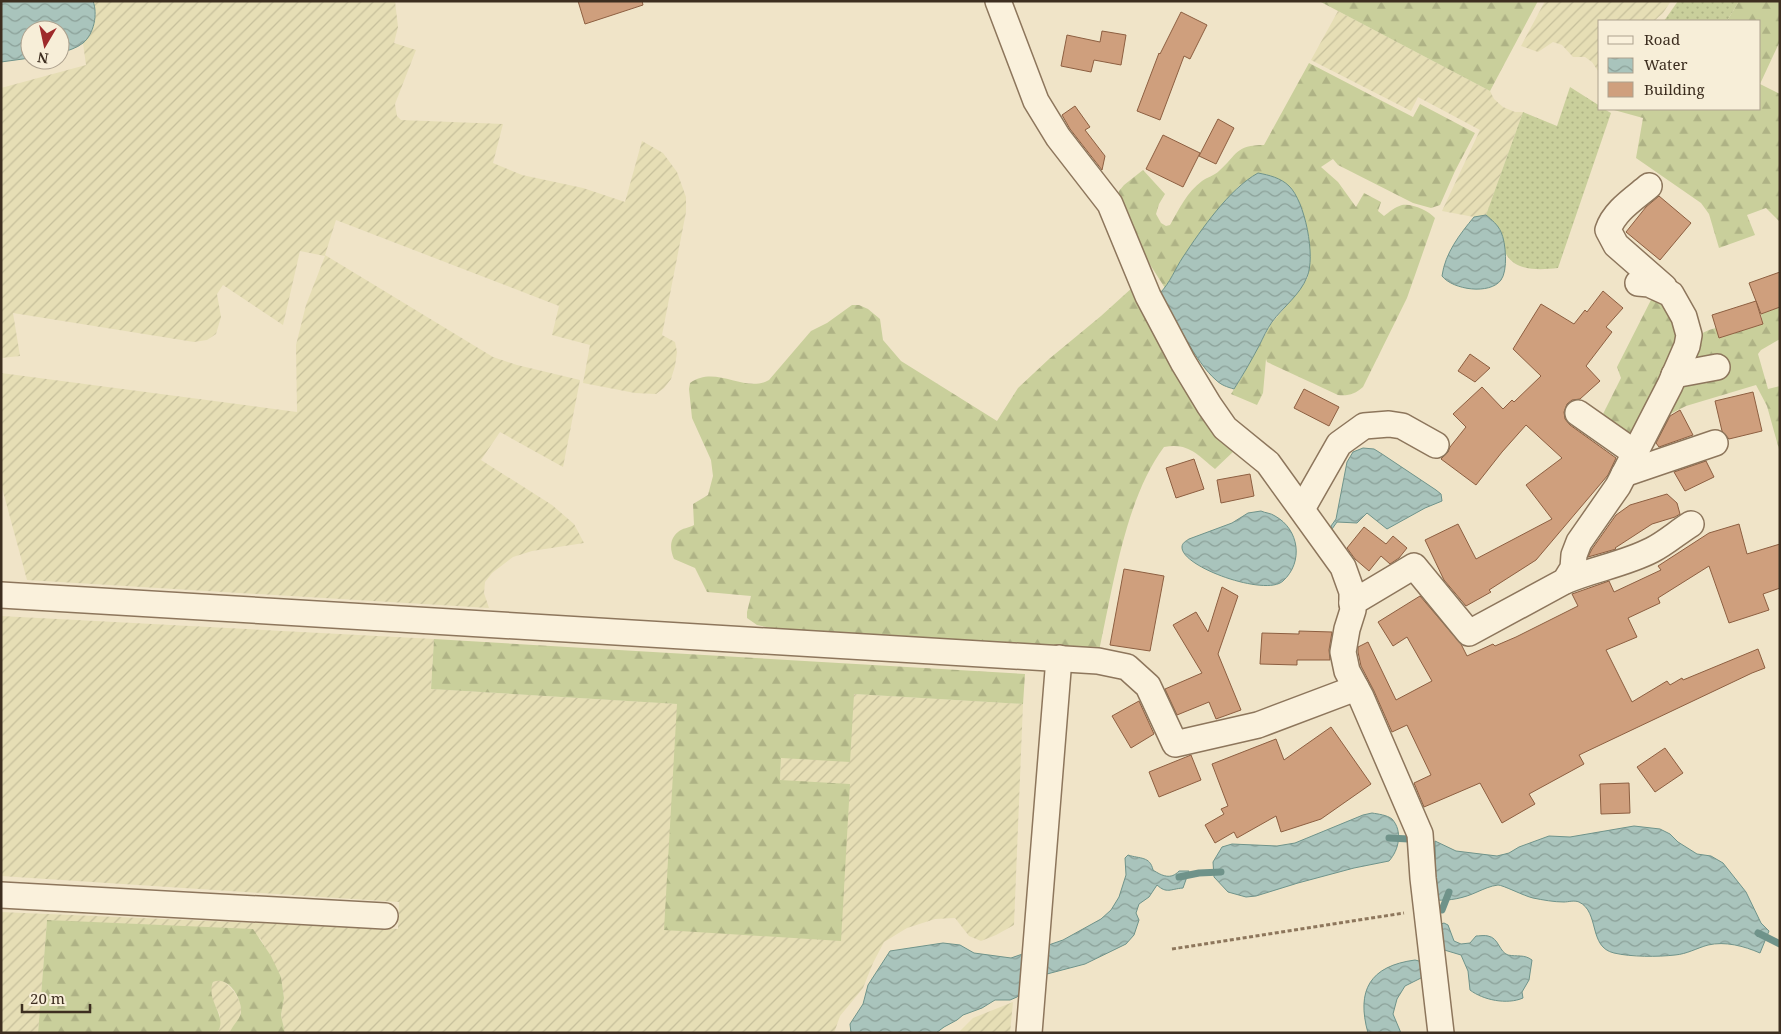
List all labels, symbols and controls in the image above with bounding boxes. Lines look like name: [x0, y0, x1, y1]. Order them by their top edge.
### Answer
north arrow: [20, 20, 70, 70]
legend: [1598, 20, 1761, 110]
text: Road: [1644, 29, 1680, 49]
text: N: [36, 48, 50, 69]
text: Water: [1644, 54, 1687, 74]
text: Building: [1644, 79, 1705, 99]
scale bar: [22, 982, 90, 1014]
text: 20 m: [30, 988, 65, 1008]

